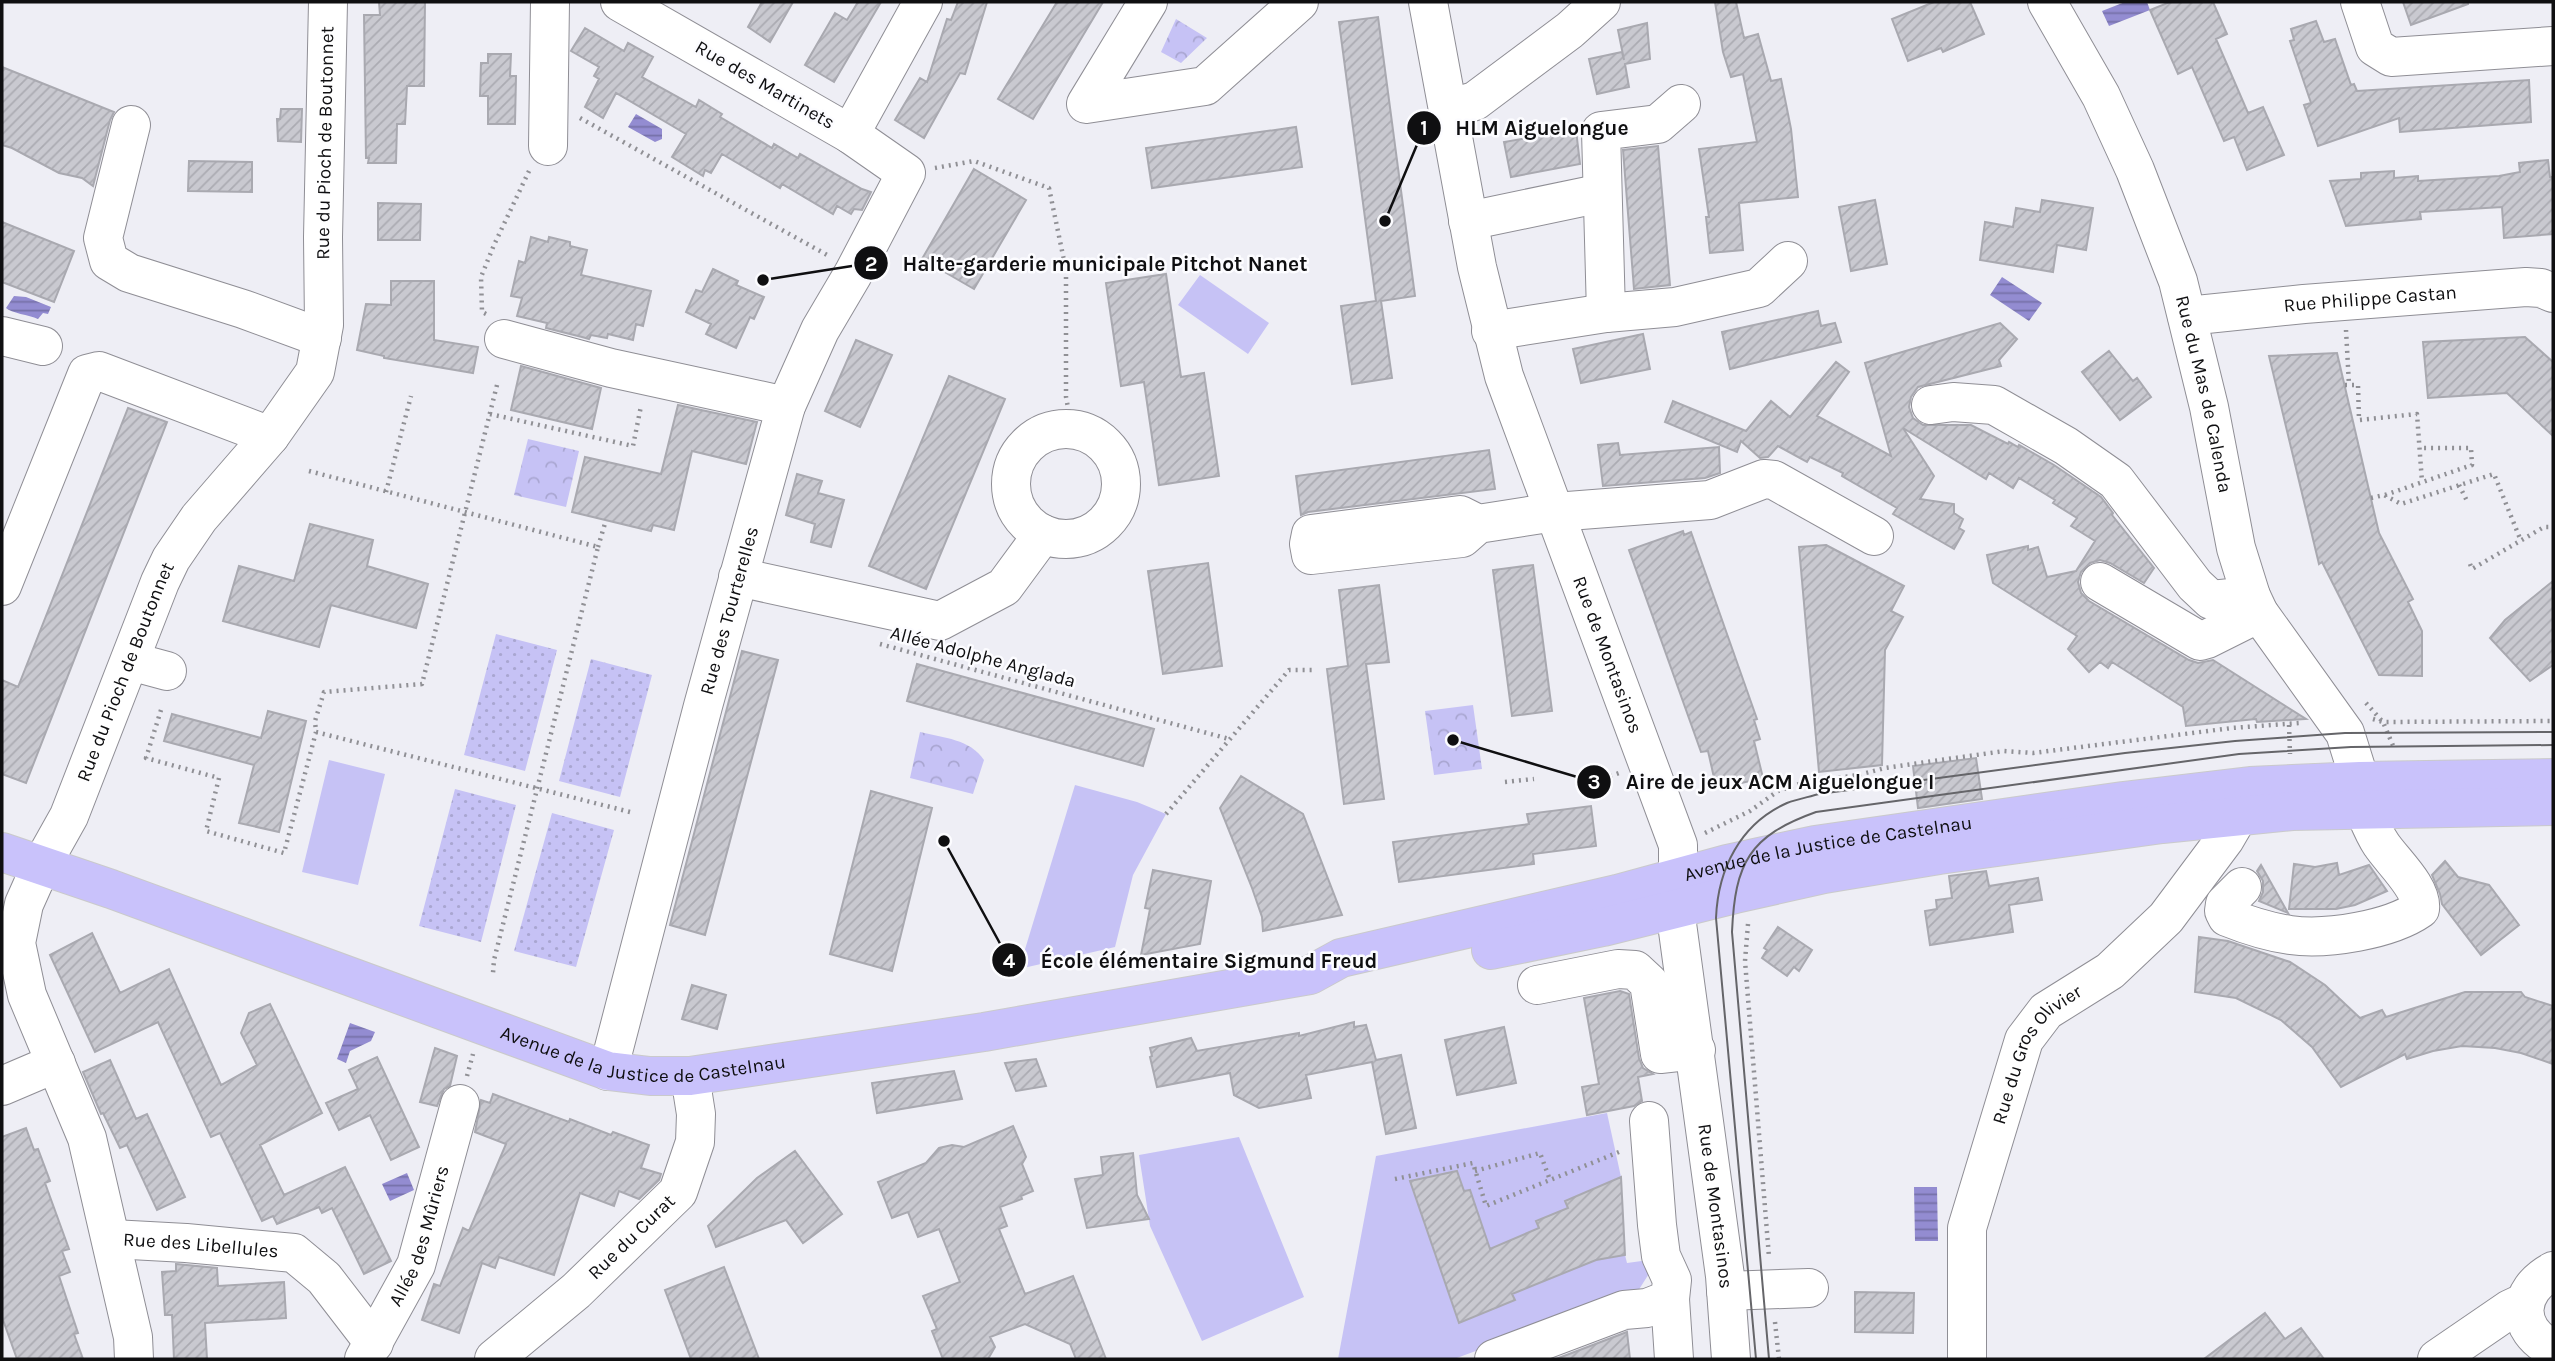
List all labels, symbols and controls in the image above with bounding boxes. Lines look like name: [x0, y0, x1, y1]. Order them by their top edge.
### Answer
street label: Rue du Pioch de Boutonnet: [312, 26, 338, 260]
street label: Rue des Martinets: [691, 36, 839, 134]
callout: HLM Aiguelongue: [1407, 107, 1643, 149]
text: 1: [1420, 116, 1428, 140]
text: HLM Aiguelongue: [1455, 116, 1629, 140]
callout: Halte-garderie municipale Pitchot Nanet: [854, 242, 1322, 284]
text: 2: [865, 252, 877, 276]
text: Halte-garderie municipale Pitchot Nanet: [903, 252, 1308, 276]
street label: Rue Philippe Castan: [2282, 281, 2458, 317]
street label: Rue du Mas de Calenda: [2171, 293, 2236, 495]
street label: Rue des Tourterelles: [696, 524, 763, 697]
street label: Rue du Pioch de Boutonnet: [72, 559, 179, 785]
street label: Rue de Montasinos: [1568, 573, 1647, 736]
street label: Allée Adolphe Anglada: [888, 622, 1078, 692]
callout: Aire de jeux ACM Aiguelongue I: [1577, 761, 1948, 803]
text: 3: [1587, 770, 1601, 794]
text: Aire de jeux ACM Aiguelongue I: [1626, 770, 1934, 794]
street label: Avenue de la Justice de Castelnau: [1682, 812, 1974, 886]
callout: École élémentaire Sigmund Freud: [991, 939, 1391, 981]
text: École élémentaire Sigmund Freud: [1041, 947, 1377, 973]
text: 4: [1003, 949, 1016, 973]
street label: Rue du Gros Olivier: [1988, 980, 2086, 1127]
street label: Avenue de la Justice de Castelnau: [498, 1022, 787, 1087]
street label: Rue de Montasinos: [1693, 1122, 1737, 1289]
street label: Allée des Mûriers: [384, 1163, 454, 1310]
street label: Rue du Curat: [584, 1190, 680, 1284]
street label: Rue des Libellules: [122, 1229, 279, 1263]

